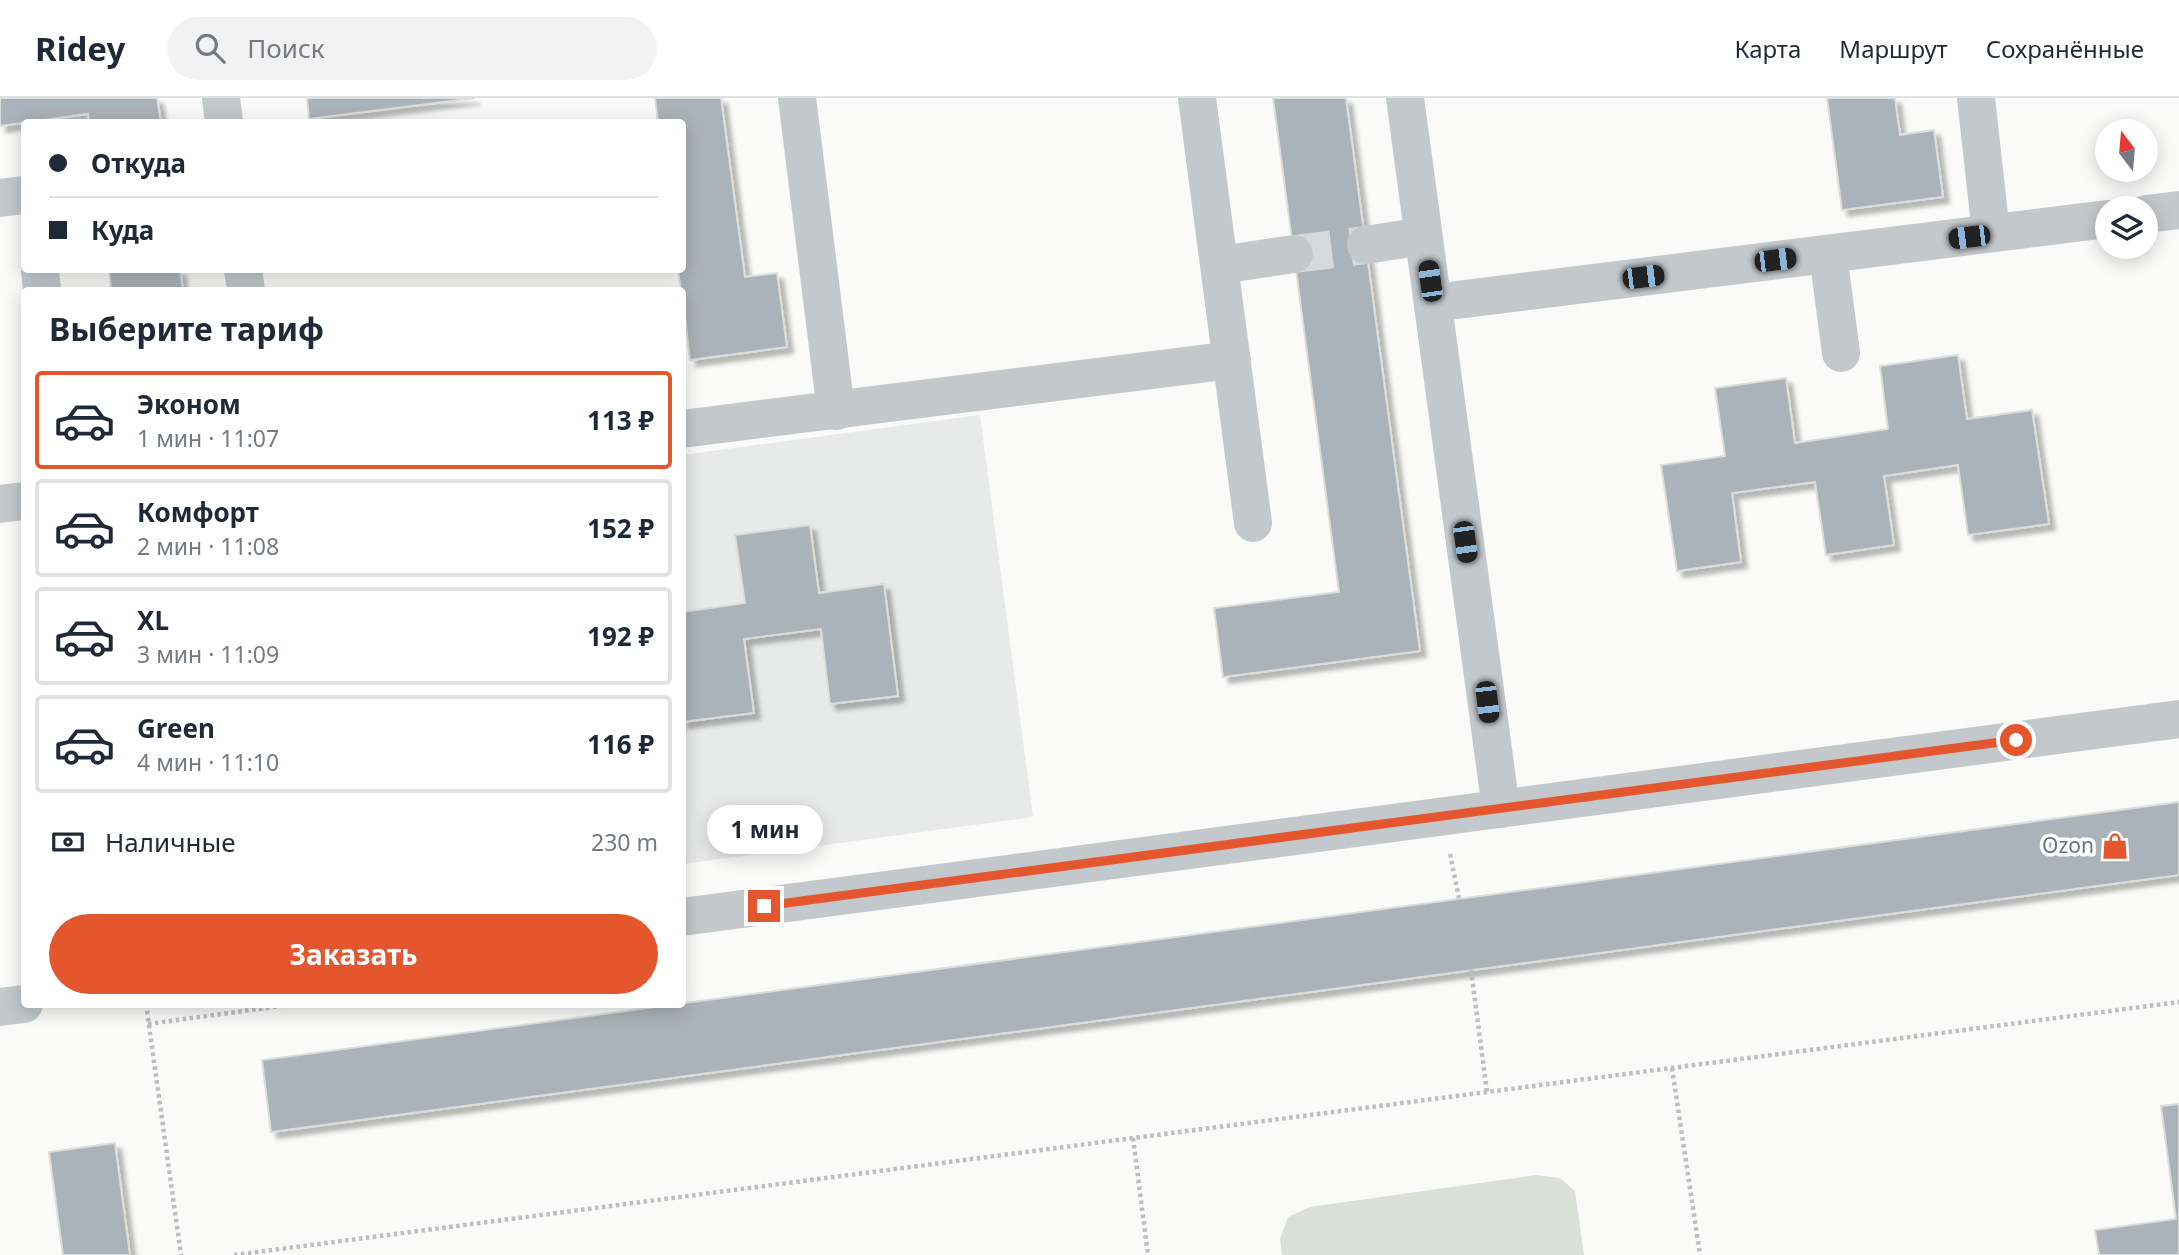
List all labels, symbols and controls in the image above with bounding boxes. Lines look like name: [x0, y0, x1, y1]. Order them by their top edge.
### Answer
search box: [167, 17, 657, 80]
text: Ridey: [35, 26, 125, 71]
icon: search: [191, 29, 229, 67]
text: Поиск: [247, 30, 325, 66]
text: Карта: [1734, 32, 1801, 65]
text: Маршрут: [1839, 32, 1948, 65]
text: Сохранённые: [1986, 32, 2144, 65]
north arrow: [2095, 119, 2158, 182]
map controls: [2095, 119, 2158, 259]
text: Откуда: [91, 145, 186, 181]
button: layers: [2095, 196, 2158, 259]
text: Куда: [91, 212, 154, 248]
car: [1947, 224, 1992, 250]
car: [1753, 247, 1798, 273]
car: [1417, 259, 1444, 303]
car: [1621, 264, 1666, 290]
text: Выберите тариф: [49, 307, 324, 350]
text: Эконом: [137, 386, 241, 422]
icon: car: [53, 389, 116, 452]
text: 113 ₽: [587, 402, 654, 438]
text: 1 мин · 11:07: [137, 422, 279, 454]
text: Комфорт: [137, 494, 259, 530]
icon: car: [53, 497, 116, 560]
text: 152 ₽: [587, 510, 654, 546]
car: [1452, 520, 1479, 564]
text: 2 мин · 11:08: [137, 530, 279, 562]
text: XL: [137, 602, 169, 638]
icon: car: [53, 605, 116, 668]
text: 192 ₽: [587, 618, 654, 654]
text: 3 мин · 11:09: [137, 638, 279, 670]
car: [1475, 680, 1500, 724]
text: Green: [137, 710, 215, 746]
icon: car: [53, 713, 116, 776]
route start: [2000, 724, 2032, 756]
text: 116 ₽: [587, 726, 654, 762]
text: 4 мин · 11:10: [137, 746, 279, 778]
callout: 1 мин: [706, 804, 822, 854]
text: 1 мин: [731, 813, 799, 845]
icon: cash: [49, 823, 87, 861]
text: Наличные: [105, 824, 236, 860]
text: 230 m: [591, 826, 658, 858]
place label: Ozon: [2042, 831, 2094, 859]
shop icon: Ozon: [2100, 831, 2130, 861]
route end: [748, 890, 780, 922]
button: Заказать: [49, 914, 658, 994]

